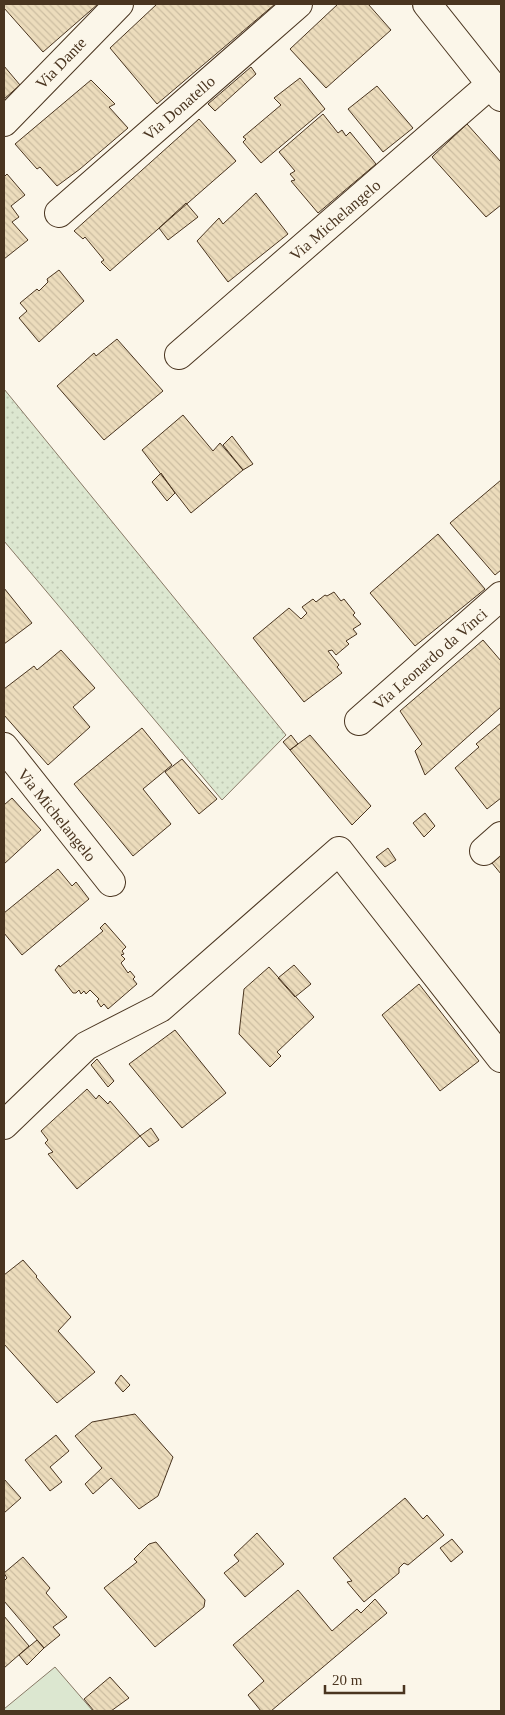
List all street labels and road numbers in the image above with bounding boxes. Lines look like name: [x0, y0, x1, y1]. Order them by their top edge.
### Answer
street label: Via Dante: [33, 34, 89, 92]
street label: Via Donatello: [140, 72, 218, 144]
street label: Via Michelangelo: [286, 176, 384, 265]
street label: Via Leonardo da Vinci: [370, 605, 491, 713]
street label: Via Michelangelo: [14, 765, 100, 865]

